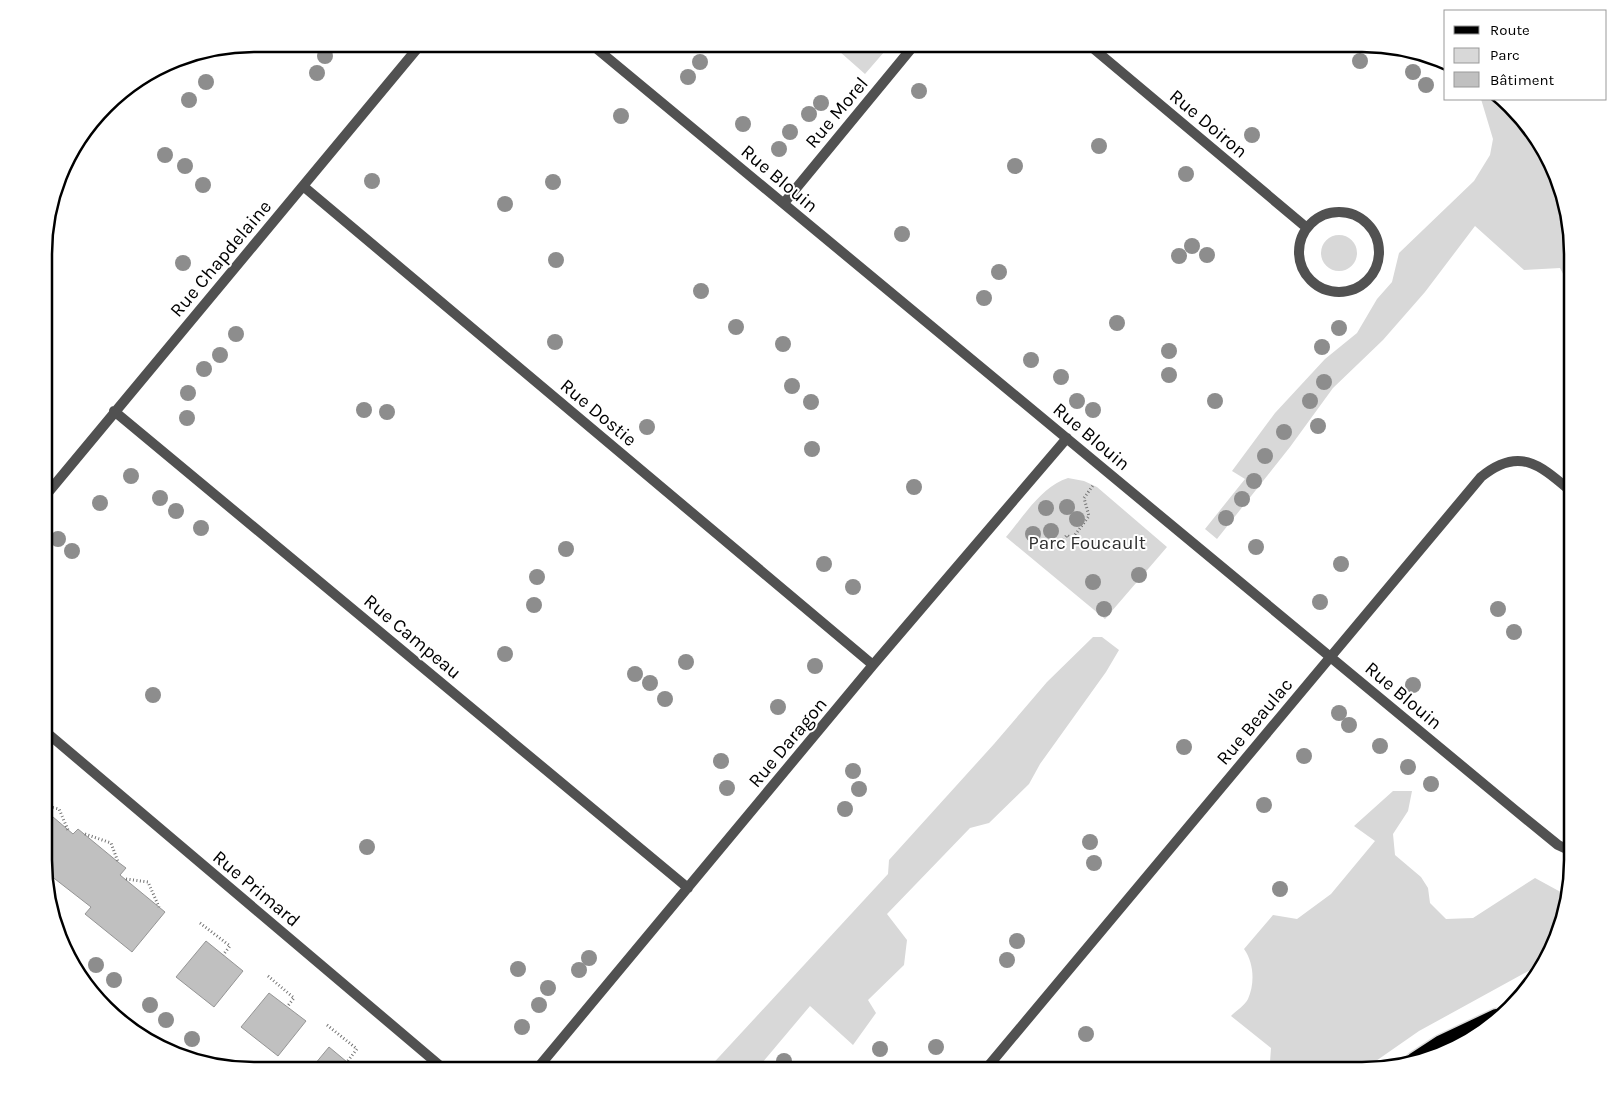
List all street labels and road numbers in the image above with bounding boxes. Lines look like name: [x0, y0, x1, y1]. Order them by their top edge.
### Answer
street label: Rue Morel: [801, 73, 873, 153]
street label: Rue Doiron: [1165, 85, 1252, 163]
street label: Rue Blouin: [736, 140, 822, 217]
street label: Rue Chapdelaine: [165, 196, 276, 322]
street label: Rue Dostie: [556, 374, 641, 451]
street label: Rue Blouin: [1048, 398, 1134, 475]
street label: Rue Campeau: [359, 590, 465, 684]
street label: Rue Blouin: [1360, 657, 1446, 734]
street label: Rue Beaulac: [1212, 674, 1297, 770]
street label: Rue Daragon: [744, 693, 832, 792]
street label: Rue Primard: [208, 846, 304, 932]

